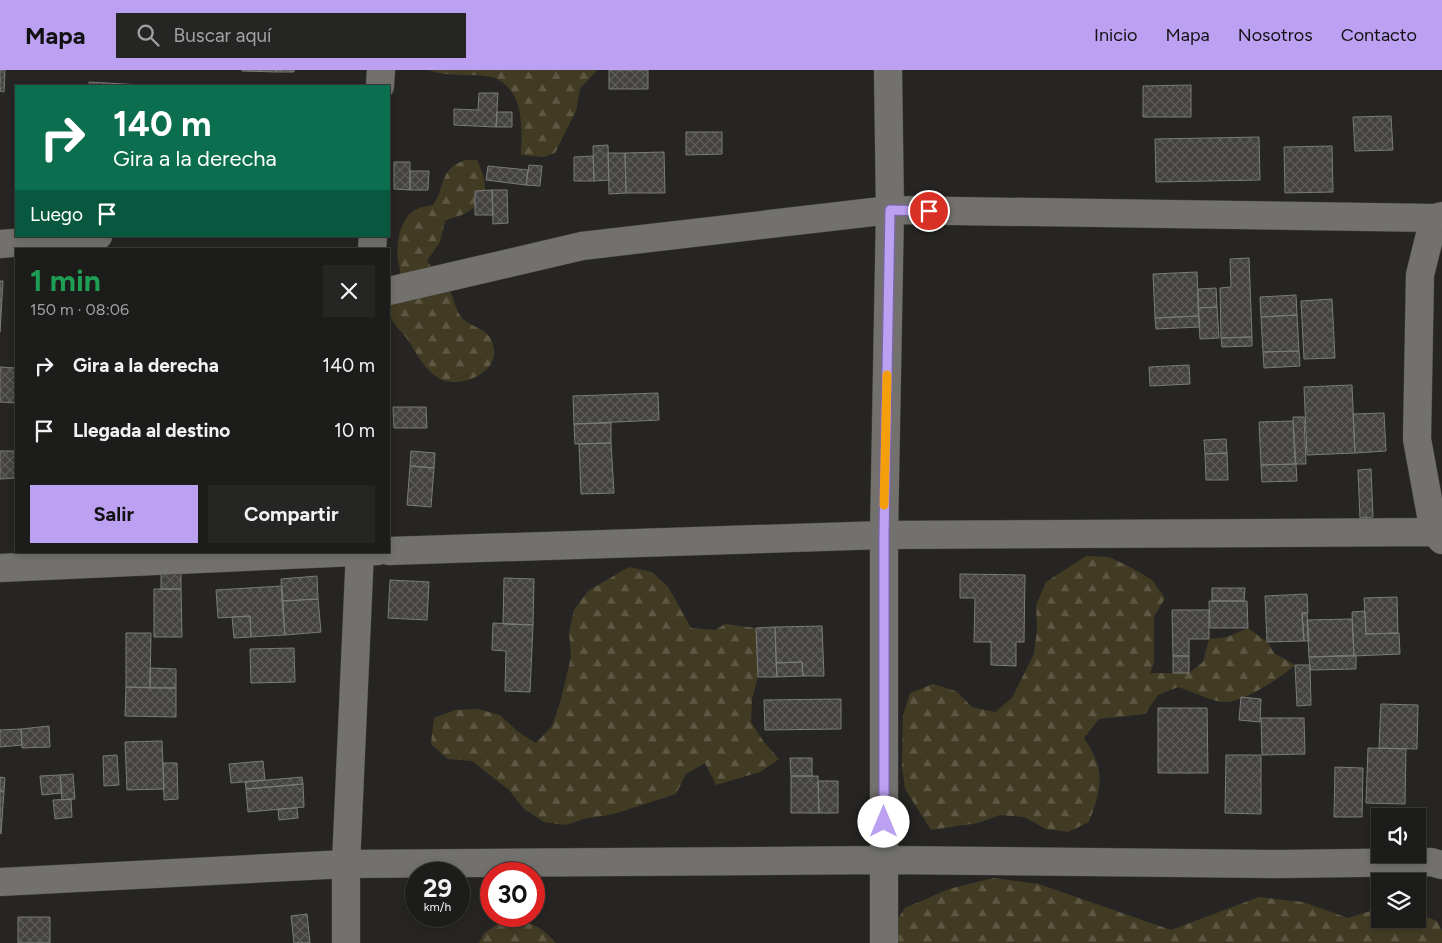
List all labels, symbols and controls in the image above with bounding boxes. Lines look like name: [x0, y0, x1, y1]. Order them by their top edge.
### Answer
search box: [116, 13, 466, 58]
text: Mapa: [25, 21, 86, 50]
icon: search: [134, 21, 162, 49]
text: Buscar aquí: [174, 24, 271, 47]
text: Inicio: [1094, 24, 1138, 46]
text: Mapa: [1166, 24, 1210, 46]
text: Nosotros: [1238, 24, 1313, 46]
text: Contacto: [1341, 24, 1417, 46]
text: 140 m: [113, 103, 211, 145]
icon: right: [30, 105, 95, 170]
text: Gira a la derecha: [113, 145, 277, 172]
pin: [908, 190, 950, 232]
icon: arrive: [915, 197, 943, 225]
icon: arrive: [93, 200, 121, 228]
text: Luego: [30, 203, 83, 226]
text: 1 min: [30, 262, 101, 299]
button: close: [323, 265, 375, 317]
text: 150 m · 08:06: [30, 300, 129, 319]
icon: right: [30, 352, 58, 380]
text: Gira a la derecha: [73, 354, 219, 377]
text: 140 m: [322, 354, 375, 377]
icon: arrive: [30, 417, 58, 445]
text: Llegada al destino: [73, 419, 230, 442]
text: 10 m: [334, 419, 375, 442]
button: Salir: [30, 485, 198, 543]
button: Compartir: [208, 485, 375, 543]
position arrow: [857, 795, 909, 847]
map controls: [1371, 808, 1426, 928]
button: sound: [1371, 808, 1426, 863]
speed limit sign: 30: [480, 862, 545, 927]
text: 29: [423, 873, 452, 903]
button: layers: [1371, 873, 1426, 928]
text: km/h: [424, 900, 451, 914]

